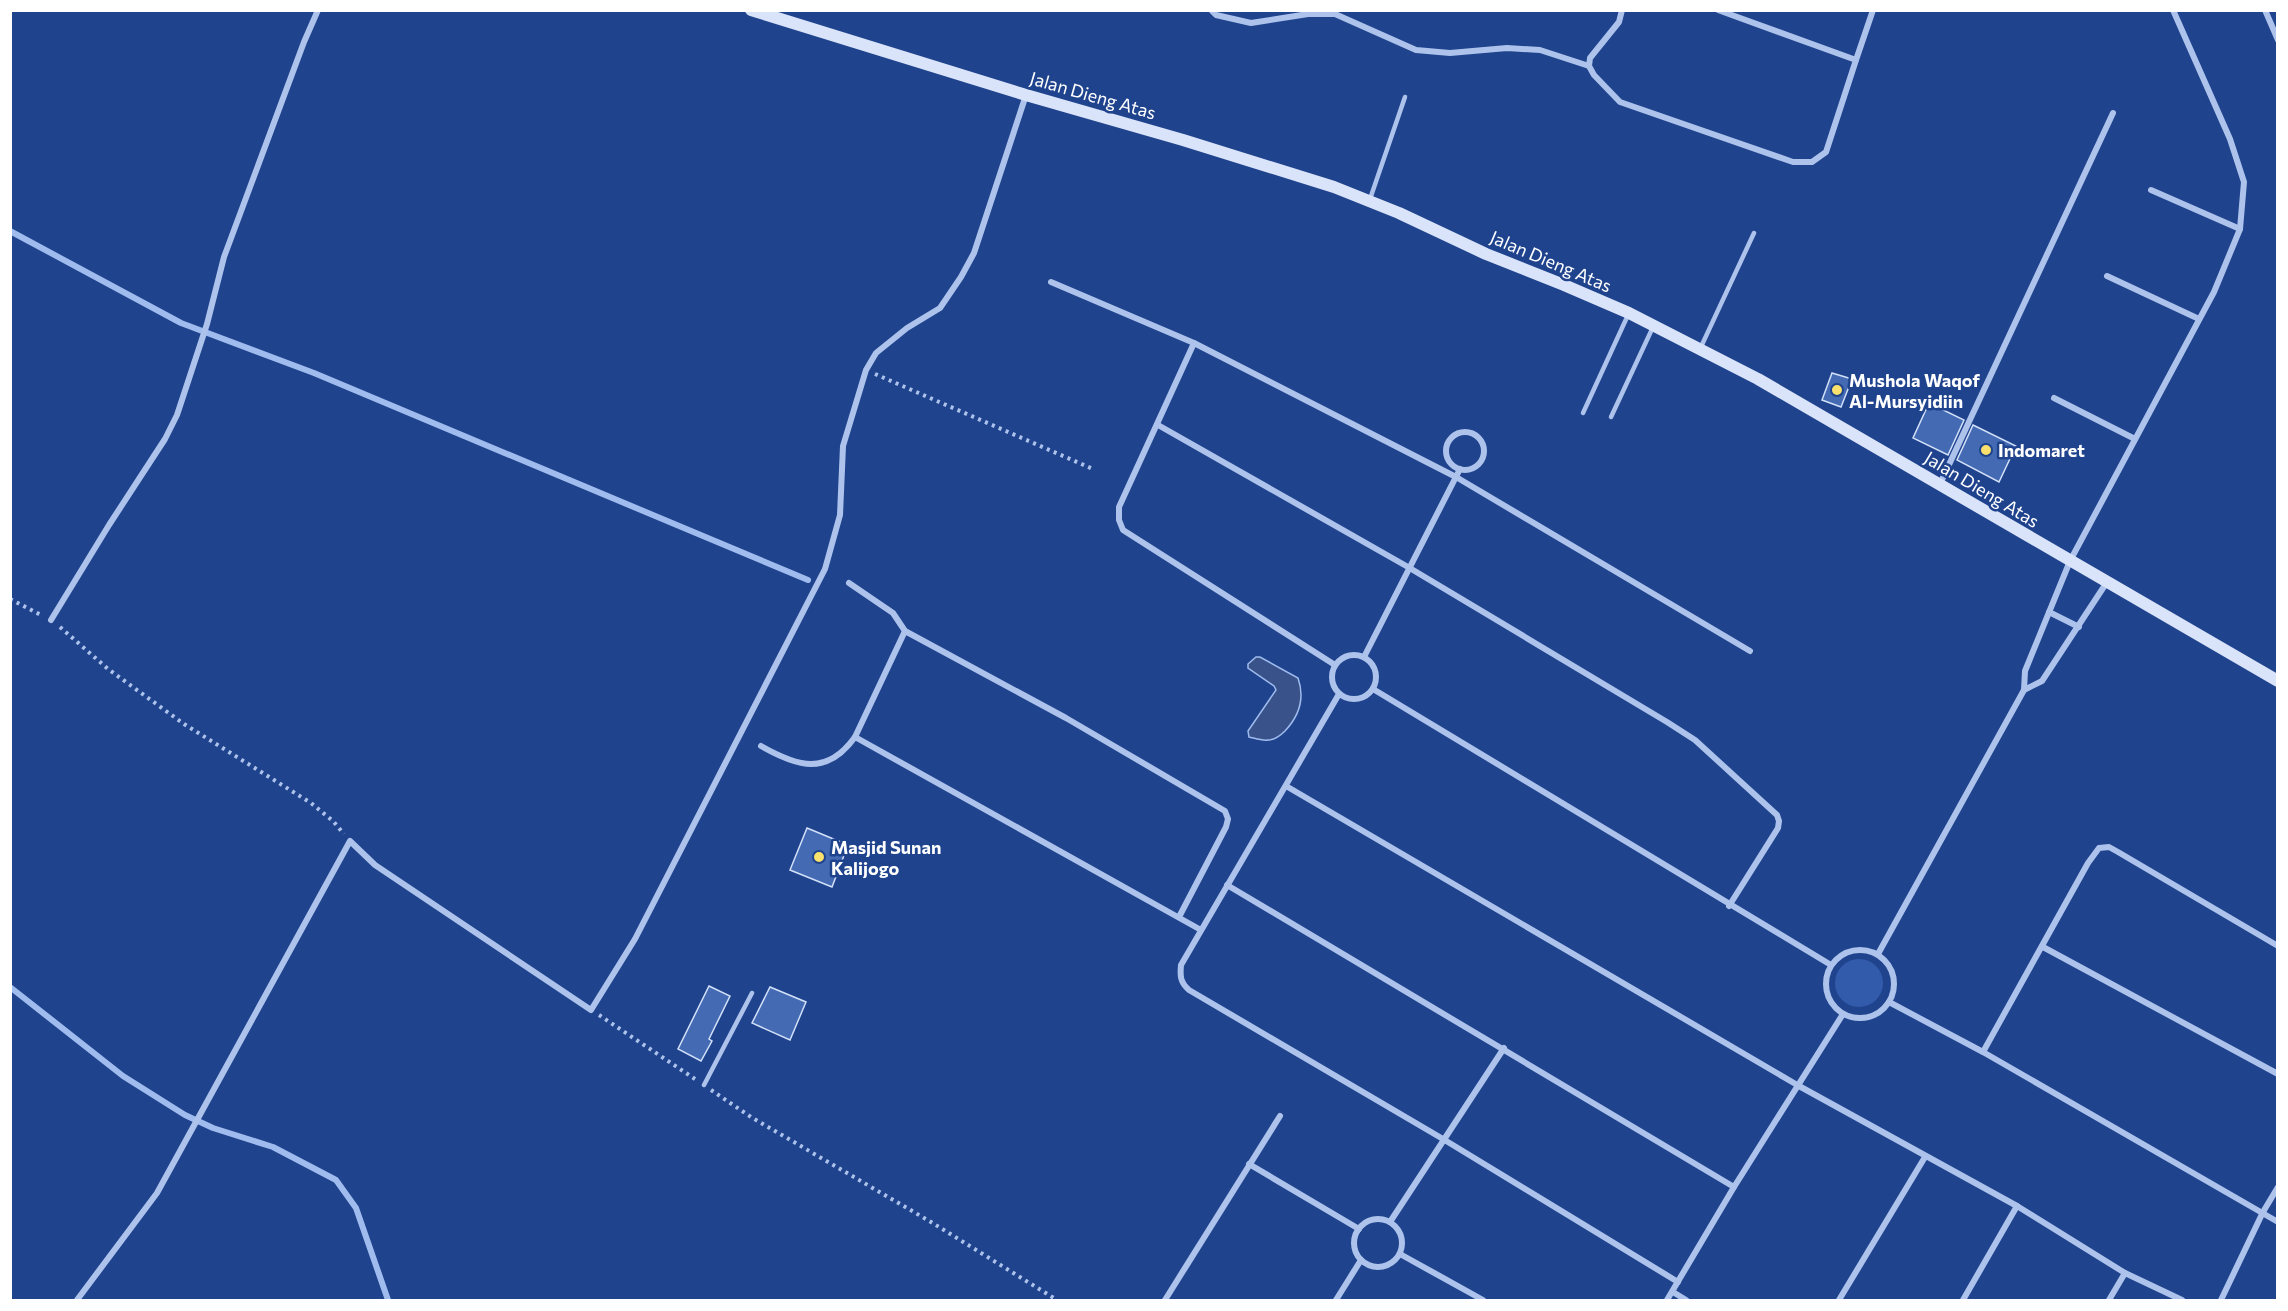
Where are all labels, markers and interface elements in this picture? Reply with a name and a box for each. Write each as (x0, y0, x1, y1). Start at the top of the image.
street label: Jalan Dieng Atas (1027, 67, 1159, 123)
street label: Jalan Dieng Atas (1487, 225, 1615, 297)
place label: Mushola Waqof Al-Mursyidiin (1849, 369, 1980, 412)
marker: Mushola Waqof Al-Mursyidiin (1830, 383, 1844, 397)
place label: Indomaret (1998, 439, 2085, 461)
marker: Indomaret (1979, 443, 1993, 457)
street label: Jalan Dieng Atas (1921, 446, 2043, 532)
place label: Masjid Sunan Kalijogo (831, 836, 941, 879)
marker: Masjid Sunan Kalijogo (812, 850, 826, 864)

